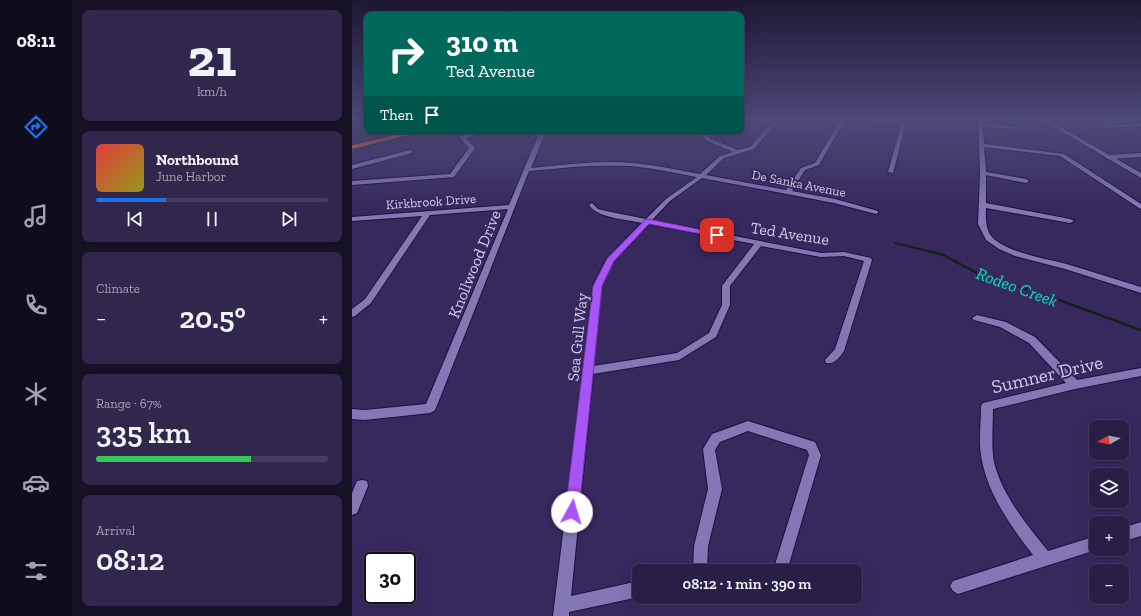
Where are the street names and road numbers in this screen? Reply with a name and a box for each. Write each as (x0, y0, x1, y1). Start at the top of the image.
street label: De Sanka Avenue (751, 167, 847, 200)
street label: Kirkbrook Drive (386, 191, 477, 212)
street label: Knollwood Drive (444, 208, 505, 321)
street label: Ted Avenue (749, 218, 830, 249)
street label: Sea Gull Way (563, 291, 592, 382)
street label: Sumner Drive (989, 350, 1105, 398)

